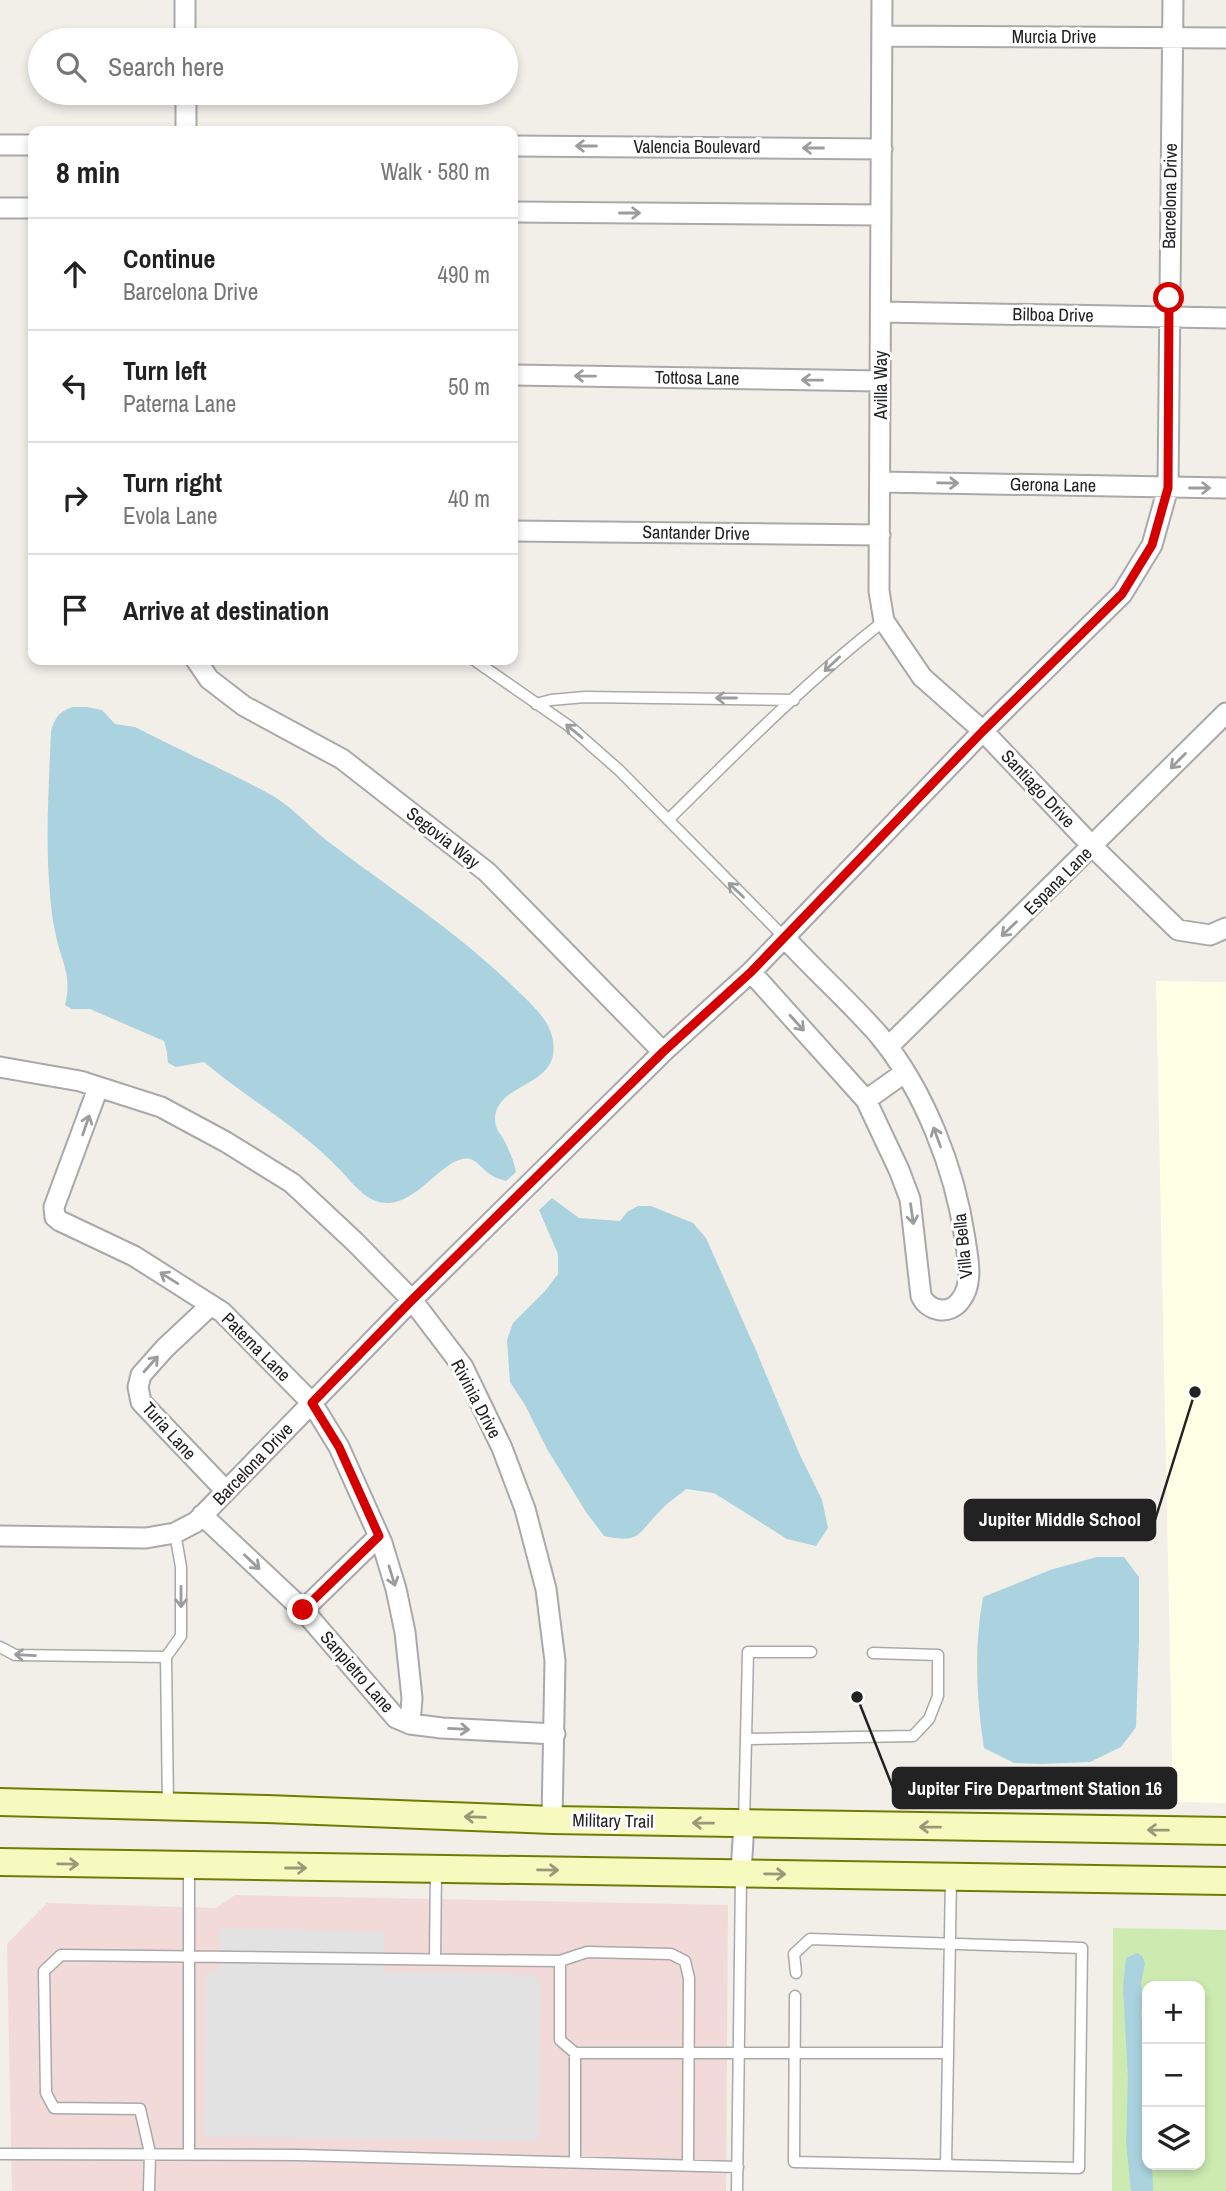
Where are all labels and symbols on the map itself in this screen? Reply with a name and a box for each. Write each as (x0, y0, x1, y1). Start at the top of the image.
street label: Murcia Drive (1012, 24, 1096, 49)
street label: Valencia Boulevard (634, 134, 760, 159)
one-way arrow (575, 139, 598, 153)
one-way arrow (802, 141, 825, 155)
street label: Barcelona Drive (1156, 143, 1183, 249)
one-way arrow (618, 207, 641, 220)
route start (1153, 282, 1184, 313)
street label: Bilboa Drive (1012, 301, 1094, 328)
street label: Avilla Way (868, 350, 893, 420)
street label: Tottosa Lane (655, 364, 739, 391)
one-way arrow (573, 370, 596, 383)
one-way arrow (801, 373, 824, 387)
street label: Gerona Lane (1010, 471, 1096, 498)
one-way arrow (937, 476, 960, 490)
one-way arrow (1189, 481, 1212, 495)
street label: Santander Drive (642, 519, 750, 546)
one-way arrow (824, 656, 841, 673)
one-way arrow (714, 691, 737, 705)
one-way arrow (565, 723, 583, 739)
street label: Santiago Drive (996, 744, 1081, 833)
one-way arrow (1169, 753, 1186, 770)
street label: Segovia Way (401, 801, 486, 875)
street label: Espana Lane (1018, 841, 1097, 920)
one-way arrow (728, 882, 745, 899)
one-way arrow (1001, 920, 1018, 937)
one-way arrow (789, 1014, 805, 1032)
one-way arrow (81, 1114, 93, 1136)
one-way arrow (930, 1126, 942, 1148)
one-way arrow (905, 1203, 918, 1225)
street label: Villa Bella (947, 1212, 978, 1280)
one-way arrow (160, 1270, 180, 1284)
street label: Paterna Lane (216, 1306, 297, 1387)
one-way arrow (143, 1355, 159, 1373)
street label: Rivinia Drive (445, 1355, 508, 1443)
street label: Turia Lane (137, 1396, 202, 1465)
street label: Barcelona Drive (207, 1417, 298, 1510)
callout: Jupiter Middle School (965, 1500, 1155, 1540)
text: Jupiter Middle School (979, 1506, 1141, 1532)
one-way arrow (243, 1554, 261, 1570)
one-way arrow (387, 1564, 399, 1586)
one-way arrow (174, 1585, 188, 1608)
route end (287, 1594, 318, 1625)
street label: Sanpietro Lane (315, 1625, 400, 1718)
one-way arrow (14, 1648, 37, 1661)
one-way arrow (447, 1723, 469, 1736)
callout: Jupiter Fire Department Station 16 (893, 1768, 1176, 1808)
text: Jupiter Fire Department Station 16 (908, 1775, 1163, 1801)
street label: Military Trail (572, 1807, 654, 1834)
one-way arrow (464, 1811, 487, 1824)
one-way arrow (692, 1816, 715, 1830)
one-way arrow (919, 1820, 942, 1833)
one-way arrow (1147, 1823, 1170, 1837)
one-way arrow (56, 1857, 79, 1870)
one-way arrow (284, 1861, 307, 1875)
one-way arrow (536, 1863, 559, 1877)
one-way arrow (763, 1867, 786, 1881)

